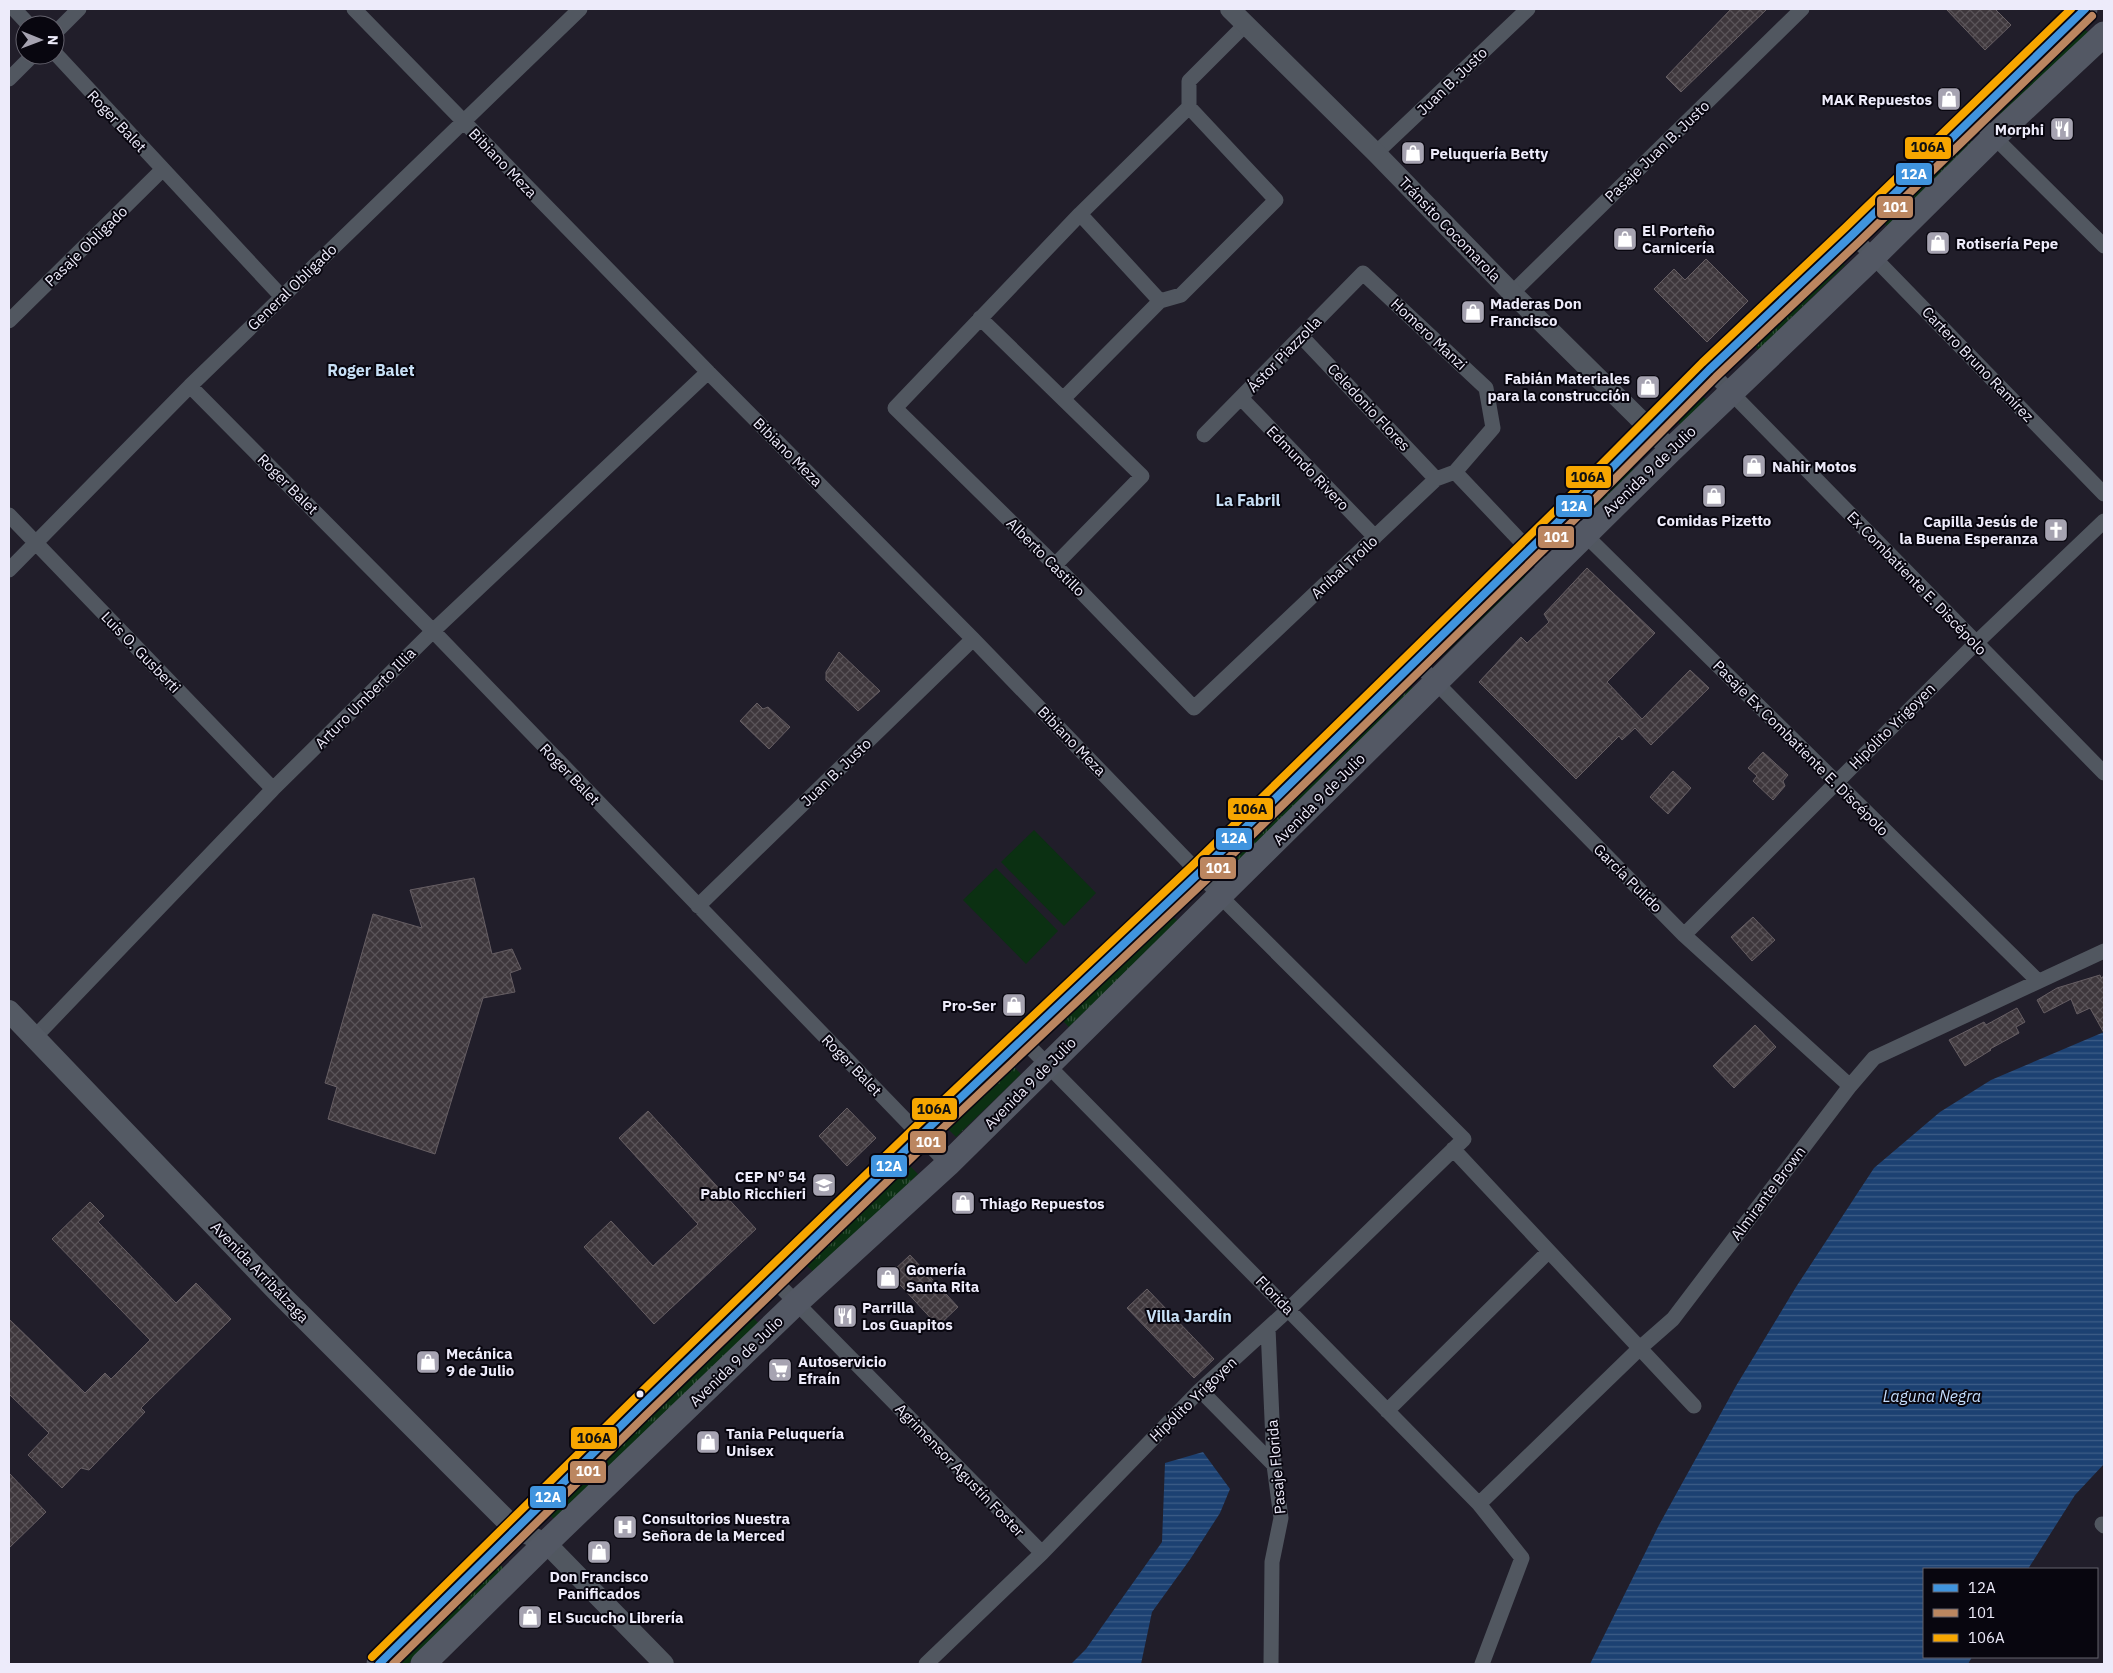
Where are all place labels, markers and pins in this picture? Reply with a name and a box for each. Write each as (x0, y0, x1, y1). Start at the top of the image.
shop icon: MAK Repuestos (1936, 86, 1962, 112)
place label: MAK Repuestos (1822, 90, 1932, 109)
restaurant icon: Morphi (2049, 116, 2075, 142)
place label: Morphi (1995, 120, 2044, 139)
shop icon: Peluquería Betty (1400, 140, 1426, 166)
place label: Peluquería Betty (1430, 144, 1548, 163)
place label: El Porteño Carnicería (1642, 221, 1715, 257)
shop icon: El Porteño Carnicería (1612, 226, 1638, 252)
shop icon: Rotisería Pepe (1925, 230, 1951, 256)
place label: Rotisería Pepe (1956, 234, 2058, 253)
place label: Maderas Don Francisco (1490, 294, 1582, 330)
shop icon: Maderas Don Francisco (1460, 299, 1486, 325)
place label: Fabián Materiales para la construcción (1487, 369, 1630, 405)
shop icon: Fabián Materiales para la construcción (1635, 374, 1661, 400)
shop icon: Nahir Motos (1741, 453, 1767, 479)
place label: Nahir Motos (1772, 457, 1857, 476)
shop icon: Comidas Pizetto (1701, 483, 1727, 509)
place label: Comidas Pizetto (1657, 511, 1771, 530)
place label: Capilla Jesús de la Buena Esperanza (1899, 512, 2038, 548)
church icon: Capilla Jesús de la Buena Esperanza (2043, 517, 2069, 543)
shop icon: Pro-Ser (1001, 992, 1027, 1018)
place label: Pro-Ser (942, 996, 996, 1015)
place label: CEP Nº 54 Pablo Ricchieri (700, 1167, 806, 1203)
school or university icon: CEP Nº 54 Pablo Ricchieri (811, 1172, 837, 1198)
shop icon: Thiago Repuestos (950, 1190, 976, 1216)
place label: Thiago Repuestos (980, 1194, 1105, 1213)
place label: Gomería Santa Rita (906, 1260, 980, 1296)
shop icon: Gomería Santa Rita (875, 1265, 901, 1291)
place label: Parrilla Los Guapitos (862, 1298, 953, 1334)
restaurant icon: Parrilla Los Guapitos (832, 1303, 858, 1329)
place label: Mecánica 9 de Julio (446, 1344, 514, 1380)
shop icon: Mecánica 9 de Julio (415, 1349, 441, 1375)
place label: Autoservicio Efraín (798, 1352, 886, 1388)
supermarket icon: Autoservicio Efraín (767, 1357, 793, 1383)
unlabelled marker (635, 1389, 645, 1399)
place label: Tania Peluquería Unisex (726, 1424, 845, 1460)
shop icon: Tania Peluquería Unisex (695, 1429, 721, 1455)
place label: Consultorios Nuestra Señora de la Merced (642, 1509, 790, 1545)
hospital icon: Consultorios Nuestra Señora de la Merced (612, 1514, 638, 1540)
shop icon: Don Francisco Panificados (586, 1539, 612, 1565)
place label: Don Francisco Panificados (550, 1567, 648, 1603)
shop icon: El Sucucho Librería (517, 1604, 543, 1630)
place label: El Sucucho Librería (548, 1608, 684, 1627)

